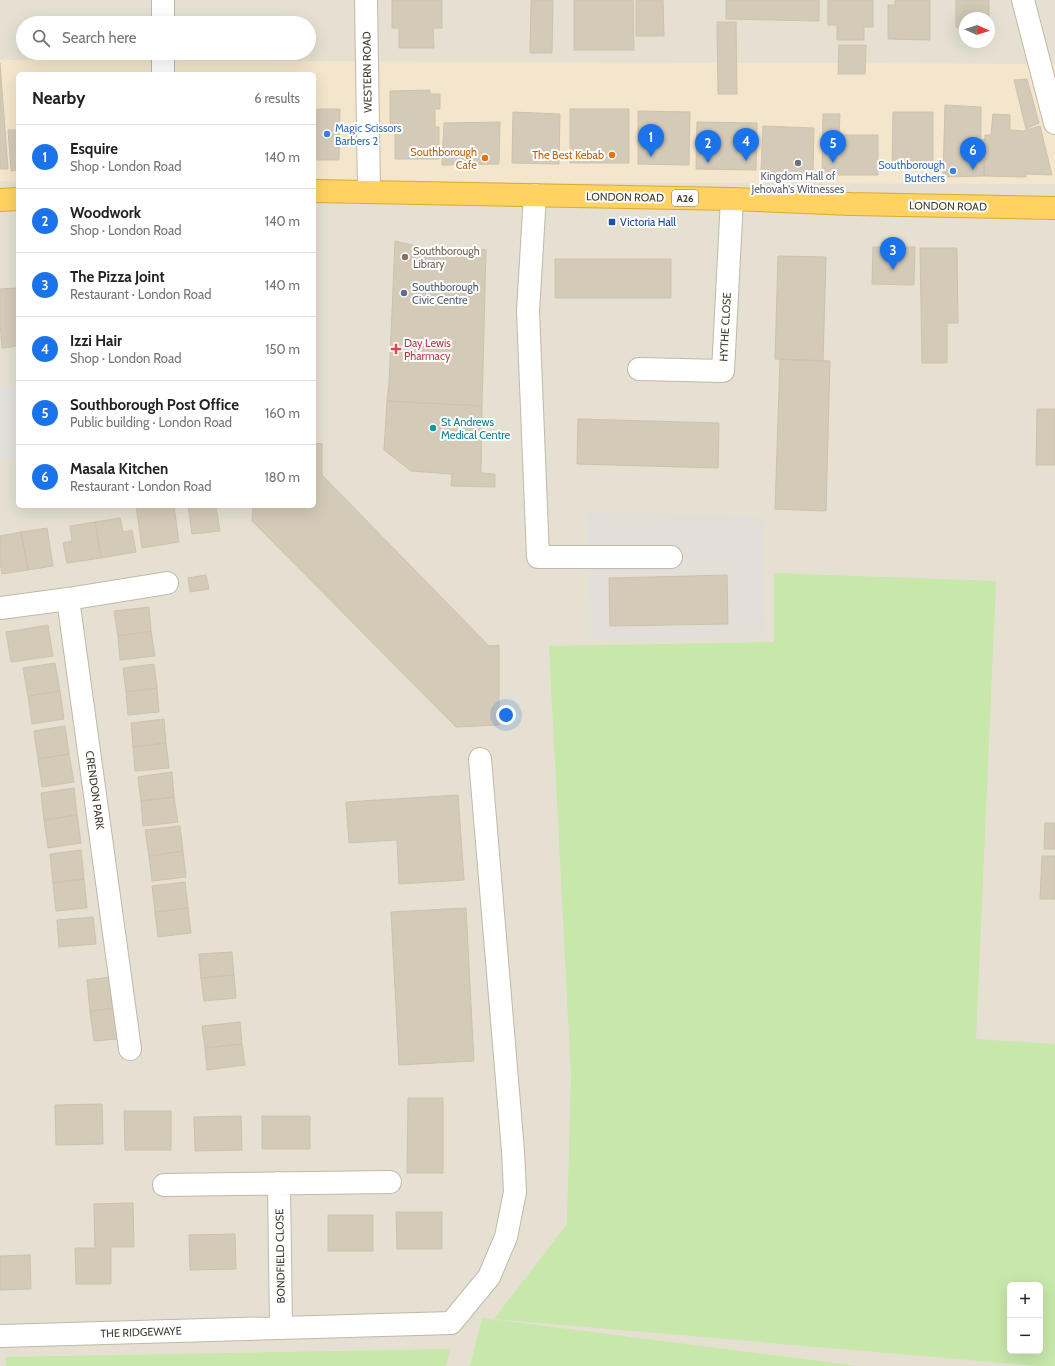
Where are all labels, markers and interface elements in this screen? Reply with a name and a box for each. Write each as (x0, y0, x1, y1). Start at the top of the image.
north arrow (959, 12, 995, 48)
search box (16, 16, 316, 60)
icon: search (30, 27, 52, 49)
text: Search here (62, 29, 137, 47)
street label: WESTERN ROAD (359, 31, 375, 113)
text: Nearby (32, 88, 85, 108)
text: 6 results (254, 90, 300, 106)
place label: Magic Scissors Barbers 2 (335, 121, 402, 148)
pin: 1 (638, 124, 664, 157)
pin: 4 (733, 128, 759, 161)
marker: Magic Scissors Barbers 2 (322, 129, 332, 139)
pin: 2 (695, 130, 721, 163)
pin: 5 (820, 130, 846, 163)
pin: 6 (960, 137, 986, 170)
text: Esquire (70, 140, 118, 158)
place label: Southborough Cafe (410, 145, 477, 172)
place label: The Best Kebab (532, 148, 604, 162)
text: 1 (43, 149, 47, 165)
text: 140 m (265, 149, 300, 165)
marker: The Best Kebab (607, 150, 617, 160)
marker: Southborough Cafe (480, 153, 490, 163)
text: Shop · London Road (70, 158, 181, 174)
marker: Kingdom Hall of Jehovah's Witnesses (793, 158, 803, 168)
place label: Southborough Butchers (878, 158, 945, 185)
marker: Southborough Butchers (948, 166, 958, 176)
place label: Kingdom Hall of Jehovah's Witnesses (751, 169, 845, 196)
street label: LONDON ROAD (586, 189, 664, 205)
road number: A26 (672, 190, 698, 206)
street label: LONDON ROAD (909, 198, 987, 214)
text: Woodwork (70, 204, 141, 222)
text: 2 (42, 213, 48, 229)
text: 140 m (265, 213, 300, 229)
place label: Victoria Hall (620, 215, 676, 229)
marker: Victoria Hall (607, 217, 617, 227)
text: Shop · London Road (70, 222, 181, 238)
pin: 3 (880, 237, 906, 270)
place label: Southborough Library (413, 244, 480, 271)
marker: Southborough Library (400, 252, 410, 262)
text: The Pizza Joint (70, 268, 165, 286)
text: 3 (41, 277, 49, 293)
text: 140 m (265, 277, 300, 293)
place label: Southborough Civic Centre (412, 280, 479, 307)
text: Restaurant · London Road (70, 286, 211, 302)
marker: Southborough Civic Centre (399, 288, 409, 298)
street label: HYTHE CLOSE (716, 292, 734, 362)
text: Izzi Hair (70, 332, 122, 350)
place label: Day Lewis Pharmacy (404, 336, 451, 363)
text: 4 (41, 341, 49, 357)
text: 150 m (265, 341, 300, 357)
marker: Day Lewis Pharmacy (391, 344, 401, 354)
text: Shop · London Road (70, 350, 181, 366)
text: Southborough Post Office (70, 396, 239, 414)
text: 5 (42, 405, 48, 421)
text: 160 m (265, 405, 300, 421)
text: Public building · London Road (70, 414, 232, 430)
place label: St Andrews Medical Centre (441, 415, 511, 442)
marker: St Andrews Medical Centre (428, 423, 438, 433)
text: Masala Kitchen (70, 460, 168, 478)
text: 6 (41, 469, 49, 485)
text: 180 m (264, 469, 300, 485)
text: Restaurant · London Road (70, 478, 211, 494)
your location (496, 705, 516, 725)
street label: CRENDON PARK (83, 750, 108, 831)
street label: BONDFIELD CLOSE (272, 1209, 288, 1303)
map controls (1007, 1282, 1043, 1354)
button: + (1007, 1282, 1043, 1318)
button: − (1007, 1318, 1043, 1354)
street label: THE RIDGEWAYE (100, 1324, 182, 1340)

